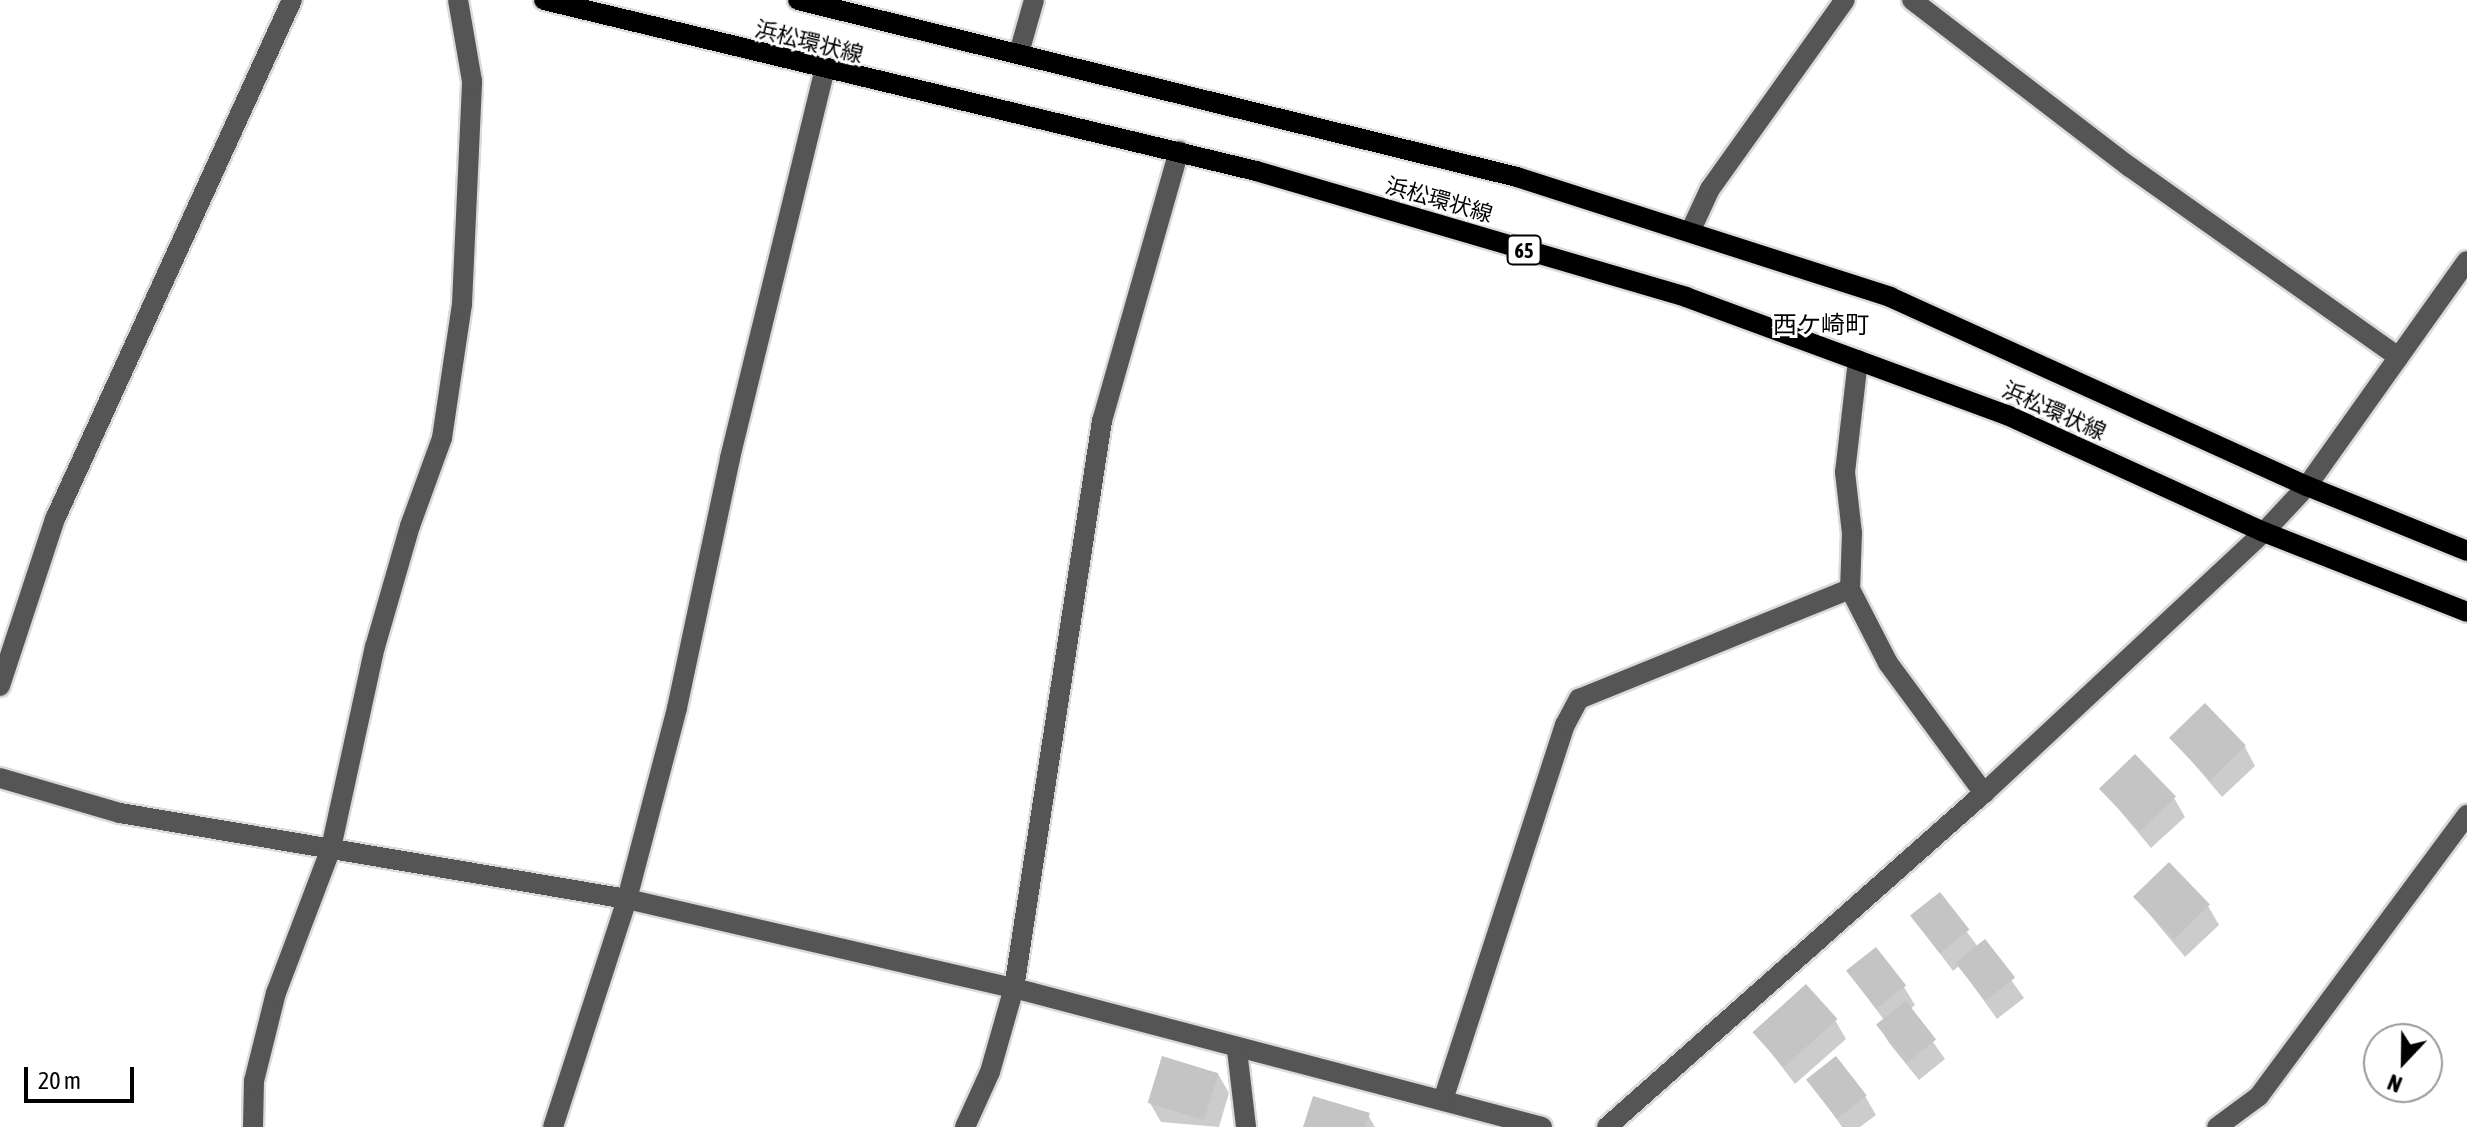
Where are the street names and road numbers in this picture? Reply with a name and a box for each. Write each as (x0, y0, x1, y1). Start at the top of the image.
street label: 浜松環状線 (752, 16, 866, 68)
street label: 浜松環状線 (1382, 172, 1496, 228)
road number: 65 (1506, 234, 1542, 266)
street label: 浜松環状線 (1998, 377, 2110, 445)

